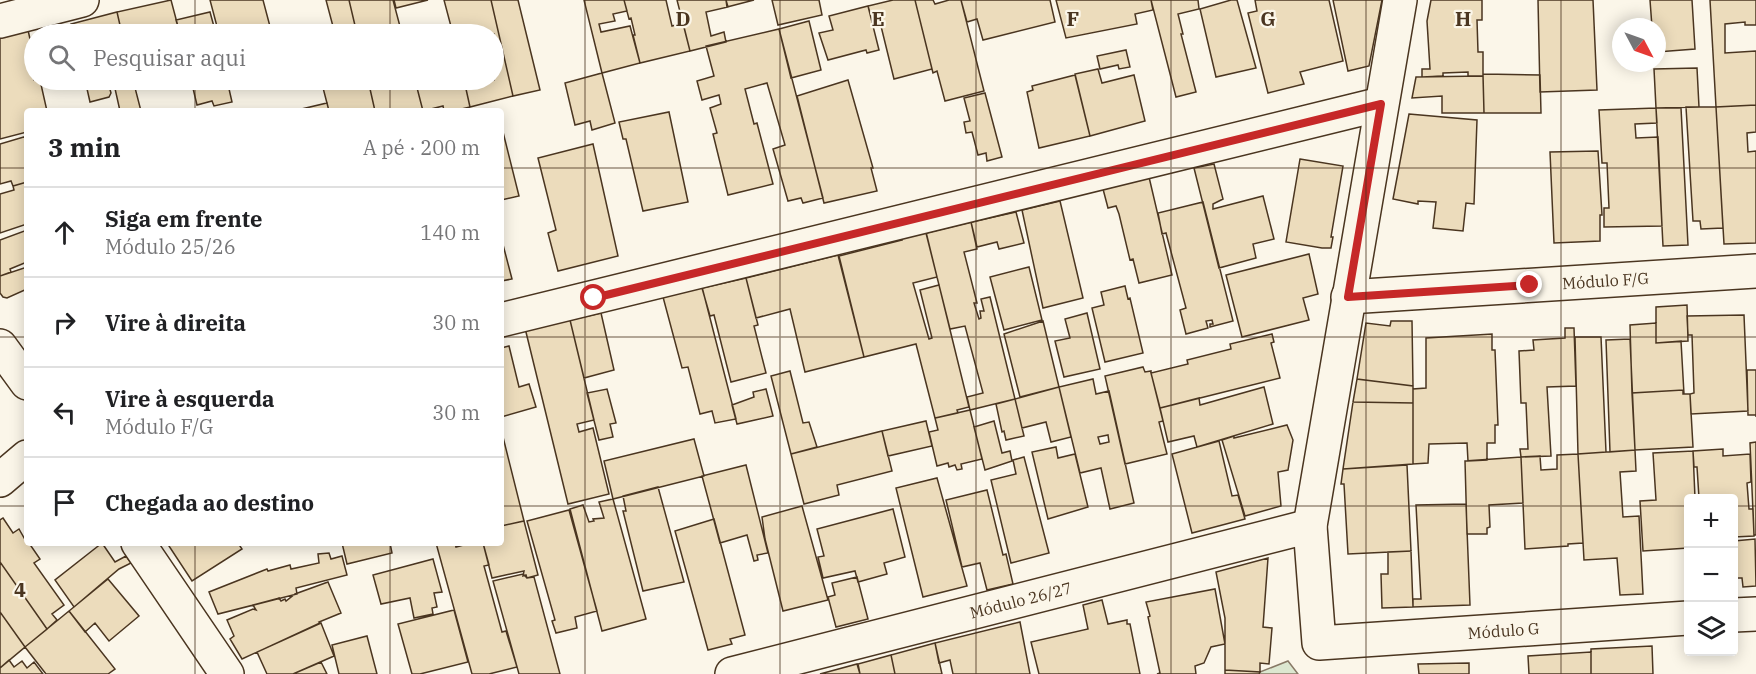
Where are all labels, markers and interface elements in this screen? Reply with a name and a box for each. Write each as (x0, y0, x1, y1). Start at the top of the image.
text: D (675, 5, 691, 32)
text: E (871, 5, 885, 32)
text: F (1067, 5, 1079, 32)
text: G (1260, 5, 1276, 32)
text: H (1455, 5, 1471, 32)
north arrow (1612, 18, 1666, 72)
search box (24, 24, 504, 90)
icon: search (45, 41, 78, 74)
text: Pesquisar aqui (93, 43, 246, 72)
text: 3 min (48, 130, 121, 164)
text: A pé · 200 m (363, 134, 480, 161)
text: Siga em frente (105, 204, 262, 233)
icon: ahead (48, 216, 81, 249)
text: 140 m (420, 219, 480, 246)
text: Módulo 25/26 (105, 233, 236, 260)
street label: Módulo F/G (1562, 268, 1649, 293)
route end (1516, 271, 1542, 297)
route start (580, 284, 606, 310)
icon: right (48, 306, 81, 339)
text: Vire à direita (105, 308, 246, 337)
text: 30 m (432, 309, 480, 336)
text: Vire à esquerda (105, 384, 275, 413)
icon: left (48, 396, 81, 429)
text: 30 m (432, 399, 480, 426)
text: Módulo F/G (105, 413, 213, 440)
icon: arrive (48, 486, 81, 519)
text: Chegada ao destino (105, 488, 314, 517)
map controls (1684, 494, 1738, 656)
button: + (1684, 494, 1738, 548)
button: − (1684, 548, 1738, 602)
text: 4 (14, 576, 26, 603)
street label: Módulo 26/27 (968, 577, 1074, 623)
button: layers (1684, 602, 1738, 656)
street label: Módulo G (1467, 618, 1540, 643)

